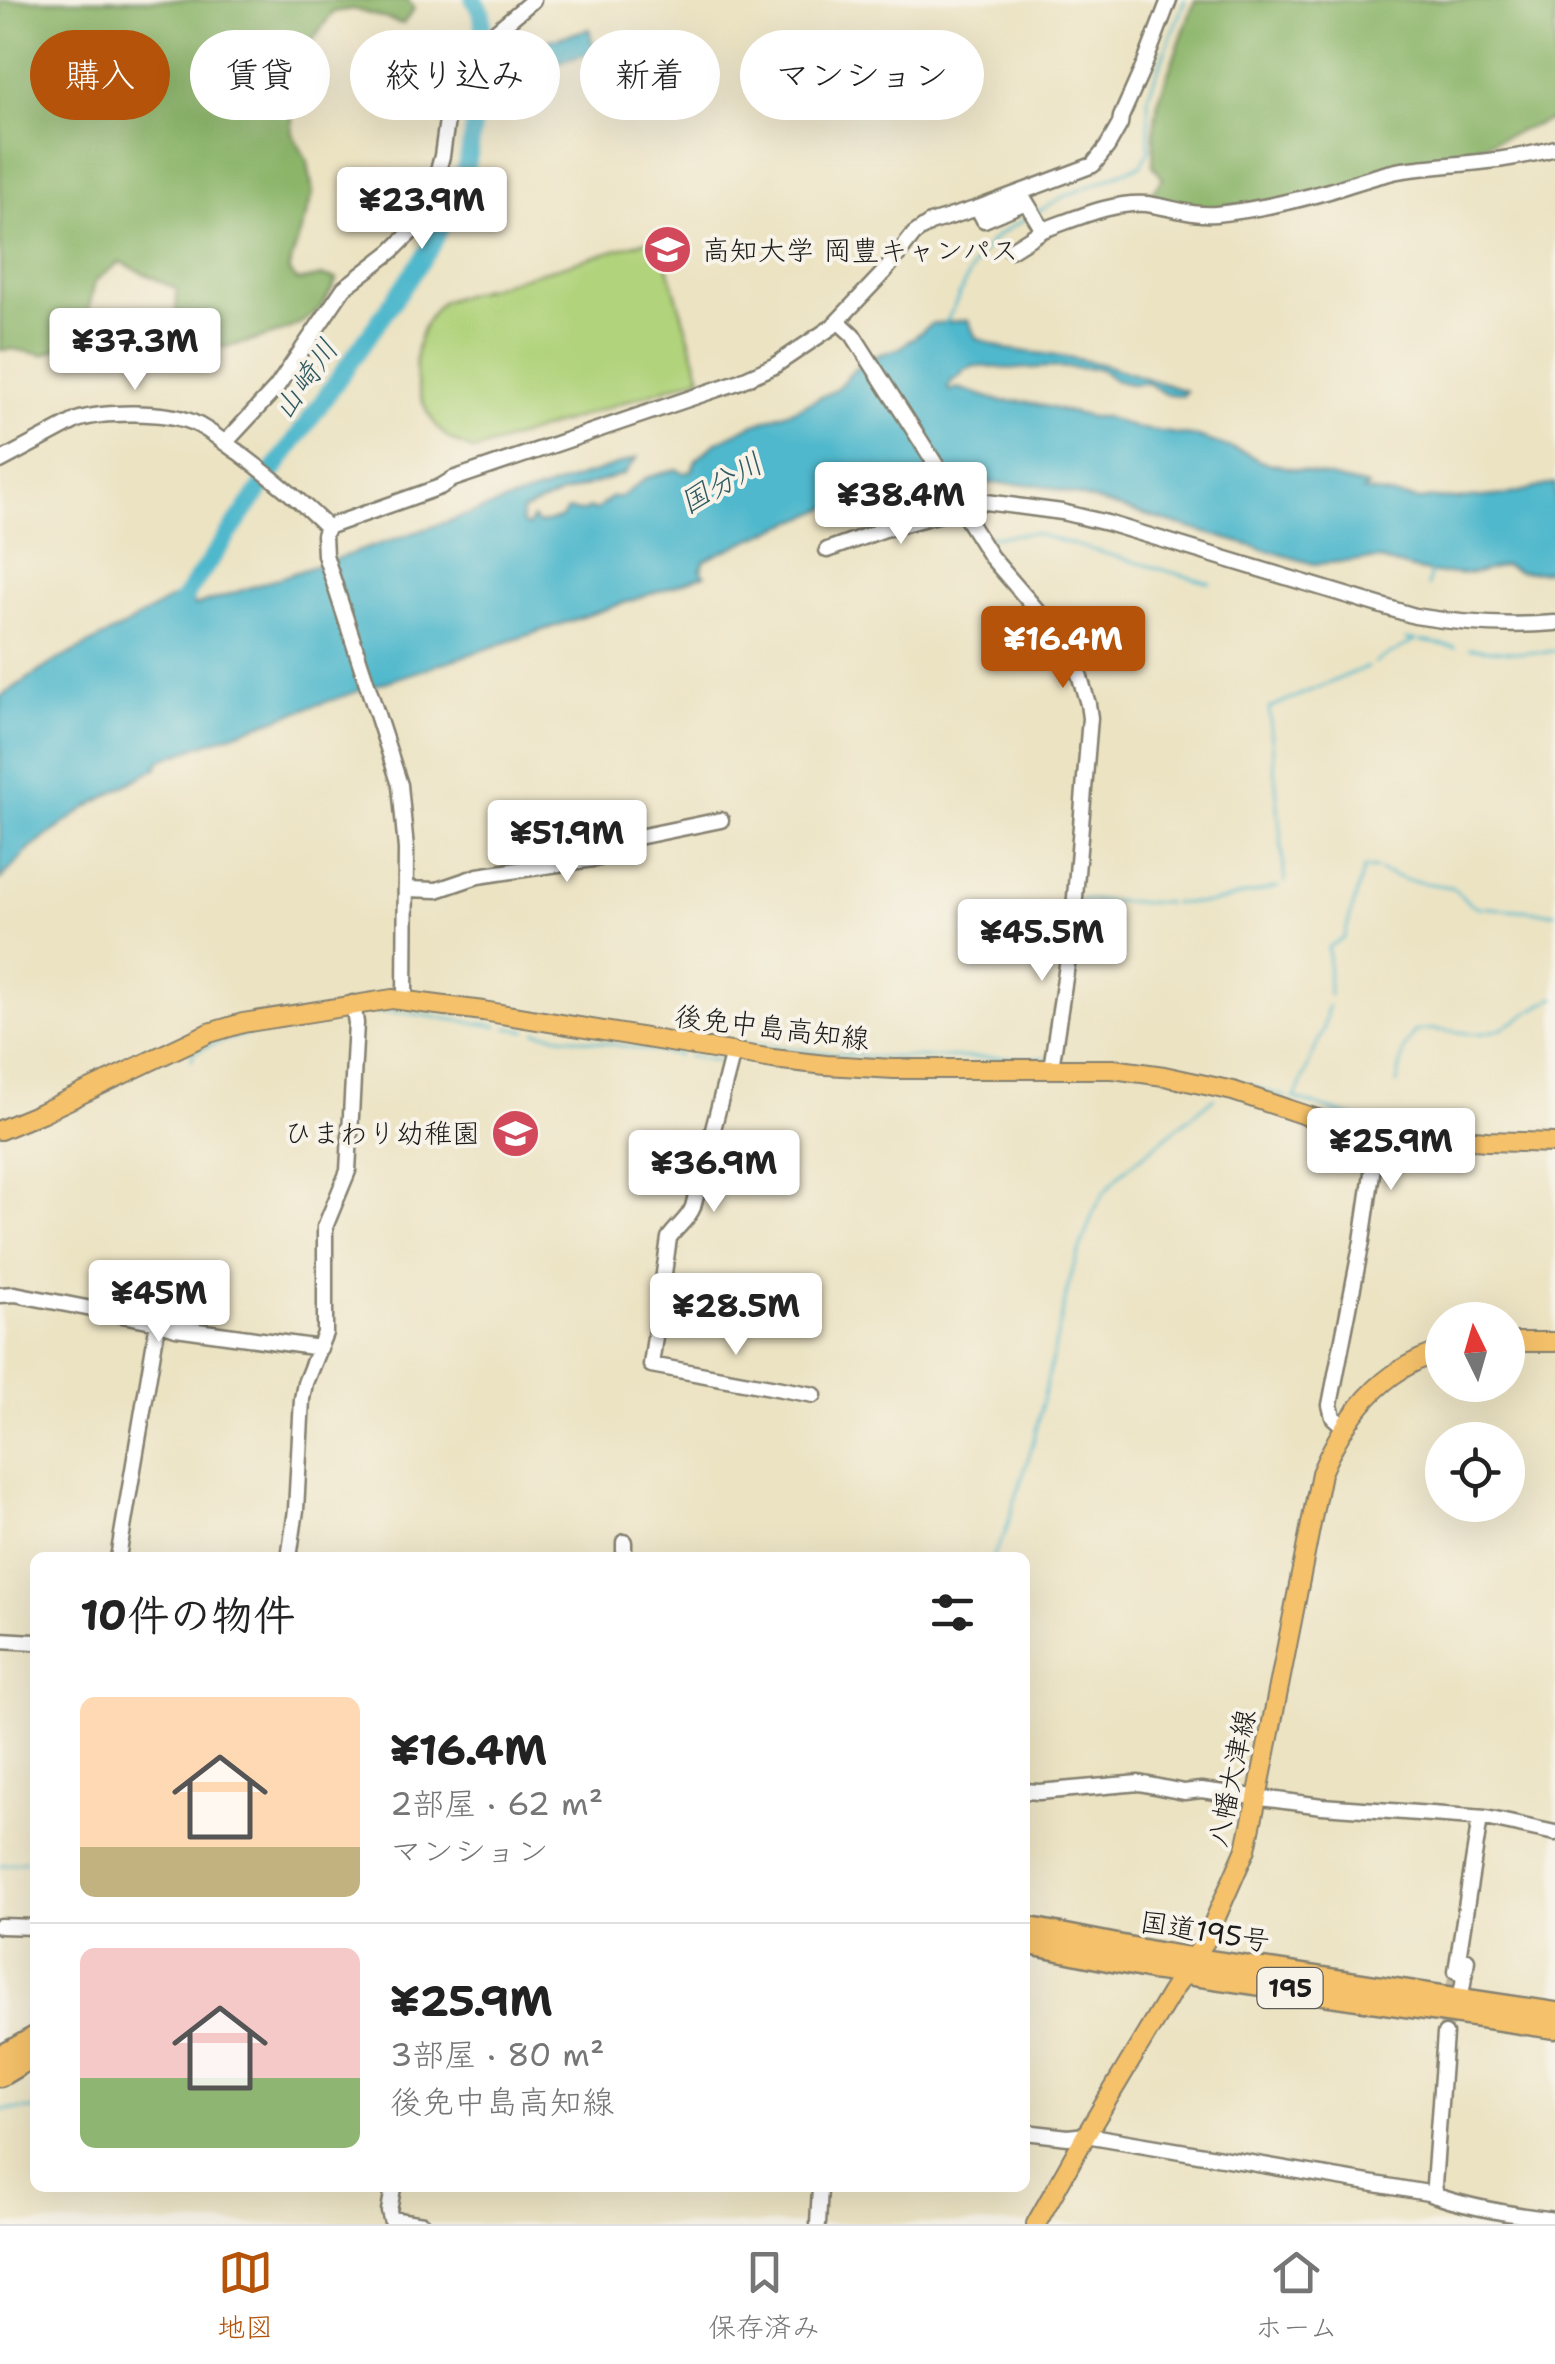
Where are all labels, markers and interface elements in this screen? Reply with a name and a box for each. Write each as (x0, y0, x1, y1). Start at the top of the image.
chip: 購入 (30, 30, 170, 120)
chip: 賃貸 (190, 30, 330, 120)
chip: 絞り込み (350, 30, 560, 120)
chip: 新着 (580, 30, 720, 120)
chip: マンション (740, 30, 984, 120)
pin: ¥23.9M (341, 167, 503, 252)
text: ¥23.9M (359, 178, 485, 221)
school or university icon: 高知大学 岡豊キャンパス (641, 224, 693, 276)
place label: 高知大学 岡豊キャンパス (702, 231, 1018, 269)
pin: ¥37.3M (54, 308, 216, 393)
text: ¥37.3M (71, 319, 199, 362)
water label: 山崎川 (262, 330, 348, 428)
water label: 国分川 (672, 443, 770, 523)
pin: ¥38.4M (820, 462, 982, 547)
text: ¥38.4M (837, 473, 965, 516)
pin: ¥16.4M (982, 606, 1144, 691)
text: ¥16.4M (1003, 617, 1123, 660)
pin: ¥51.9M (486, 800, 648, 885)
text: ¥51.9M (510, 811, 624, 854)
pin: ¥45.5M (961, 899, 1123, 984)
text: ¥45.5M (980, 910, 1104, 953)
street label: 後免中島高知線 (672, 996, 872, 1058)
school or university icon: ひまわり幼稚園 (489, 1107, 541, 1159)
pin: ¥25.9M (1310, 1108, 1472, 1193)
place label: ひまわり幼稚園 (284, 1114, 480, 1152)
text: ¥25.9M (1329, 1119, 1453, 1162)
pin: ¥36.9M (633, 1130, 795, 1215)
text: ¥36.9M (651, 1141, 777, 1184)
pin: ¥45M (100, 1260, 218, 1345)
text: ¥45M (111, 1271, 207, 1314)
pin: ¥28.5M (655, 1273, 817, 1358)
text: ¥28.5M (672, 1284, 800, 1327)
north arrow (1425, 1302, 1525, 1402)
map controls (1425, 1302, 1525, 1522)
button: locate (1425, 1422, 1525, 1522)
icon: filters (925, 1585, 980, 1640)
text: 10件の物件 (80, 1587, 295, 1643)
street label: 八幡大津線 (1198, 1706, 1264, 1850)
text: ¥16.4M (390, 1722, 547, 1778)
icon: home (160, 1737, 280, 1857)
text: 2部屋 · 62 m² (390, 1782, 603, 1825)
text: マンション (390, 1829, 549, 1872)
street label: 国道195号 (1137, 1902, 1273, 1960)
road number: 195 (1258, 1968, 1322, 2008)
text: ¥25.9M (390, 1973, 553, 2029)
icon: home (160, 1988, 280, 2108)
text: 3部屋 · 80 m² (390, 2033, 605, 2076)
text: 後免中島高知線 (390, 2080, 614, 2123)
tab: 地図 (217, 2245, 273, 2346)
tab: 保存済み (708, 2245, 820, 2346)
tab: ホーム (1255, 2245, 1338, 2346)

